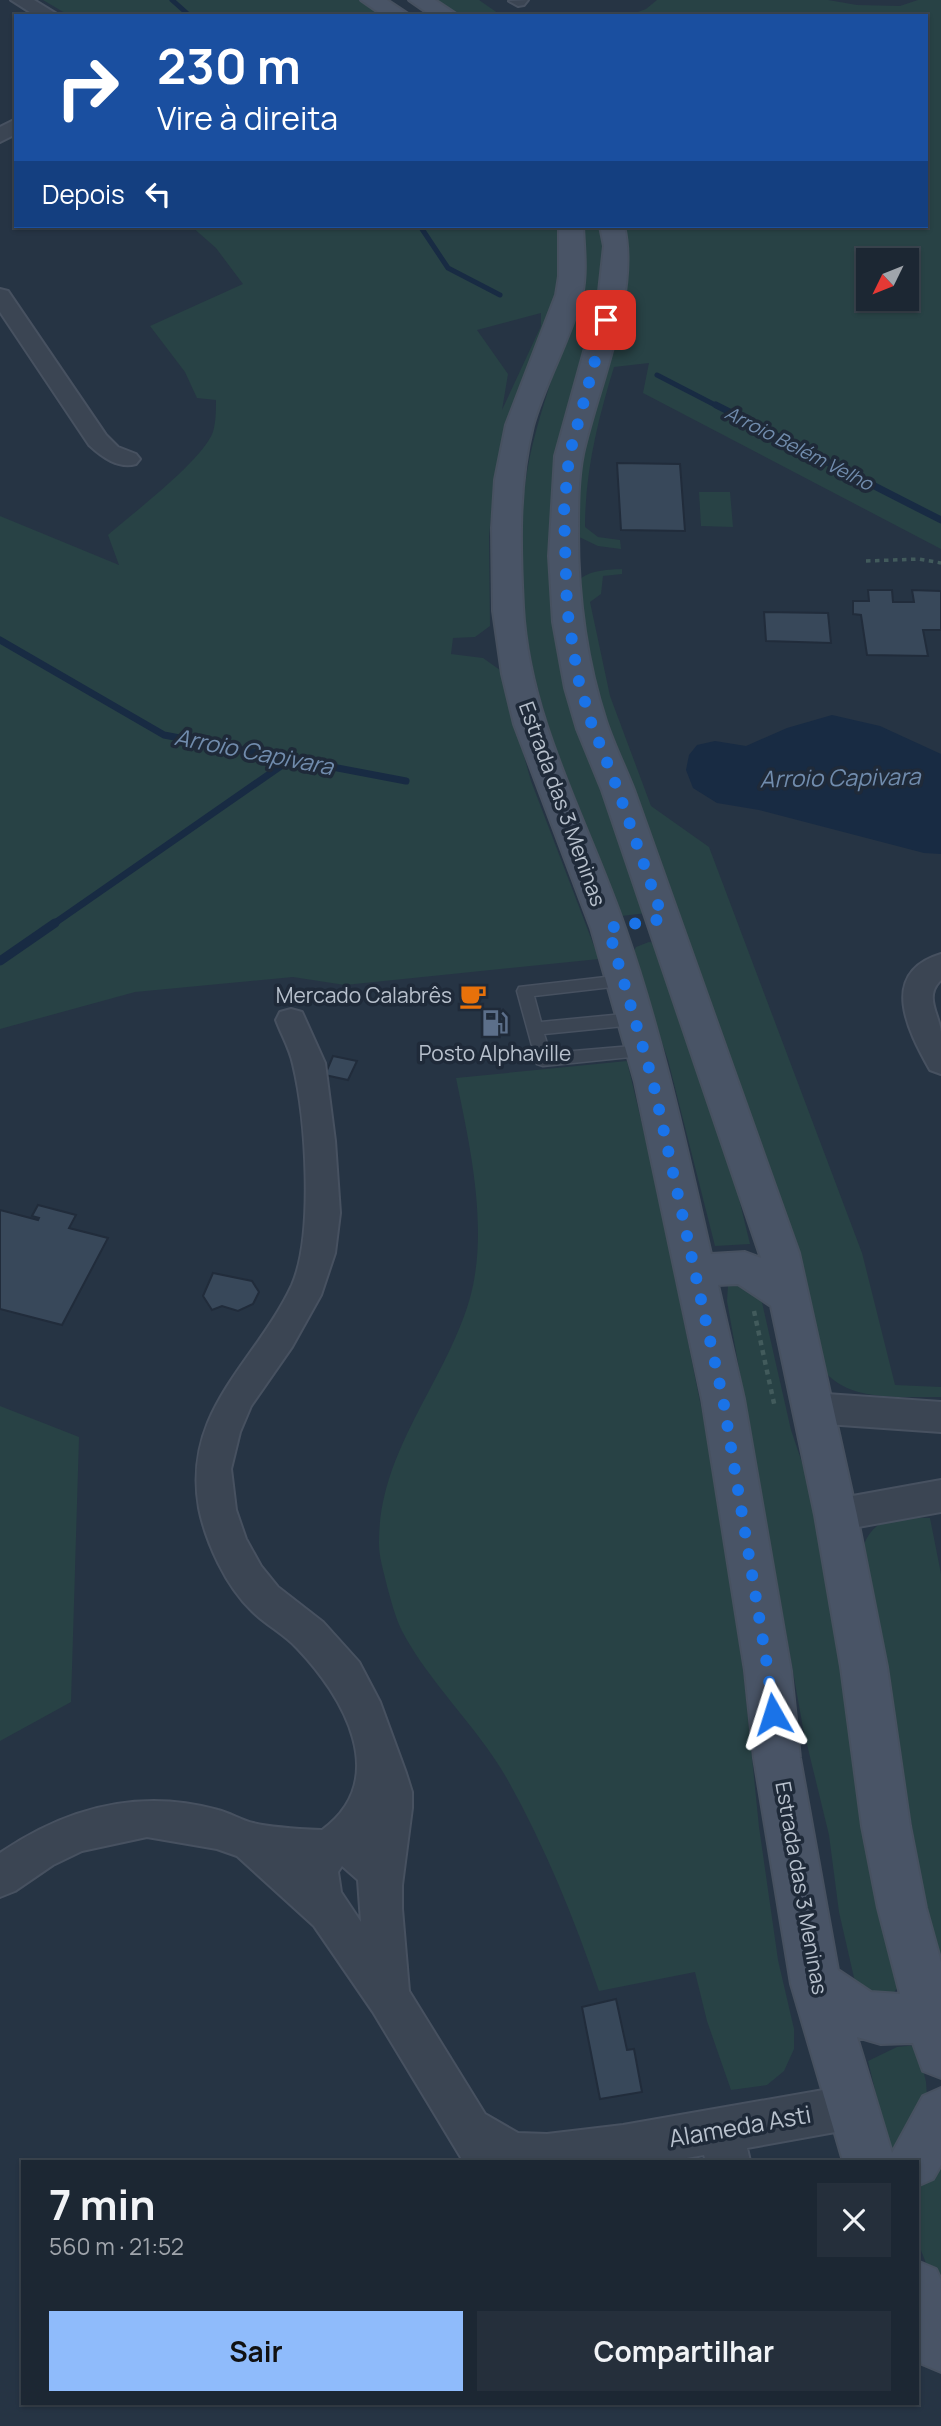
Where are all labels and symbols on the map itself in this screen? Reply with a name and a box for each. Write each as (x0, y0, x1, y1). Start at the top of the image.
north arrow (856, 248, 919, 312)
pin (576, 290, 636, 350)
water label: Arroio Belém Velho (721, 400, 879, 497)
street label: Estrada das 3 Meninas (513, 697, 613, 910)
water label: Arroio Capivara (172, 720, 337, 782)
water label: Arroio Capivara (759, 760, 922, 794)
place label: Mercado Calabrês (276, 981, 452, 1009)
cafe icon: Mercado Calabrês (458, 981, 488, 1011)
fuel station icon: Posto Alphaville (480, 1008, 510, 1038)
place label: Posto Alphaville (419, 1039, 571, 1067)
position arrow (736, 1677, 810, 1751)
street label: Estrada das 3 Meninas (769, 1779, 835, 1997)
street label: Alameda Asti (666, 2097, 813, 2154)

